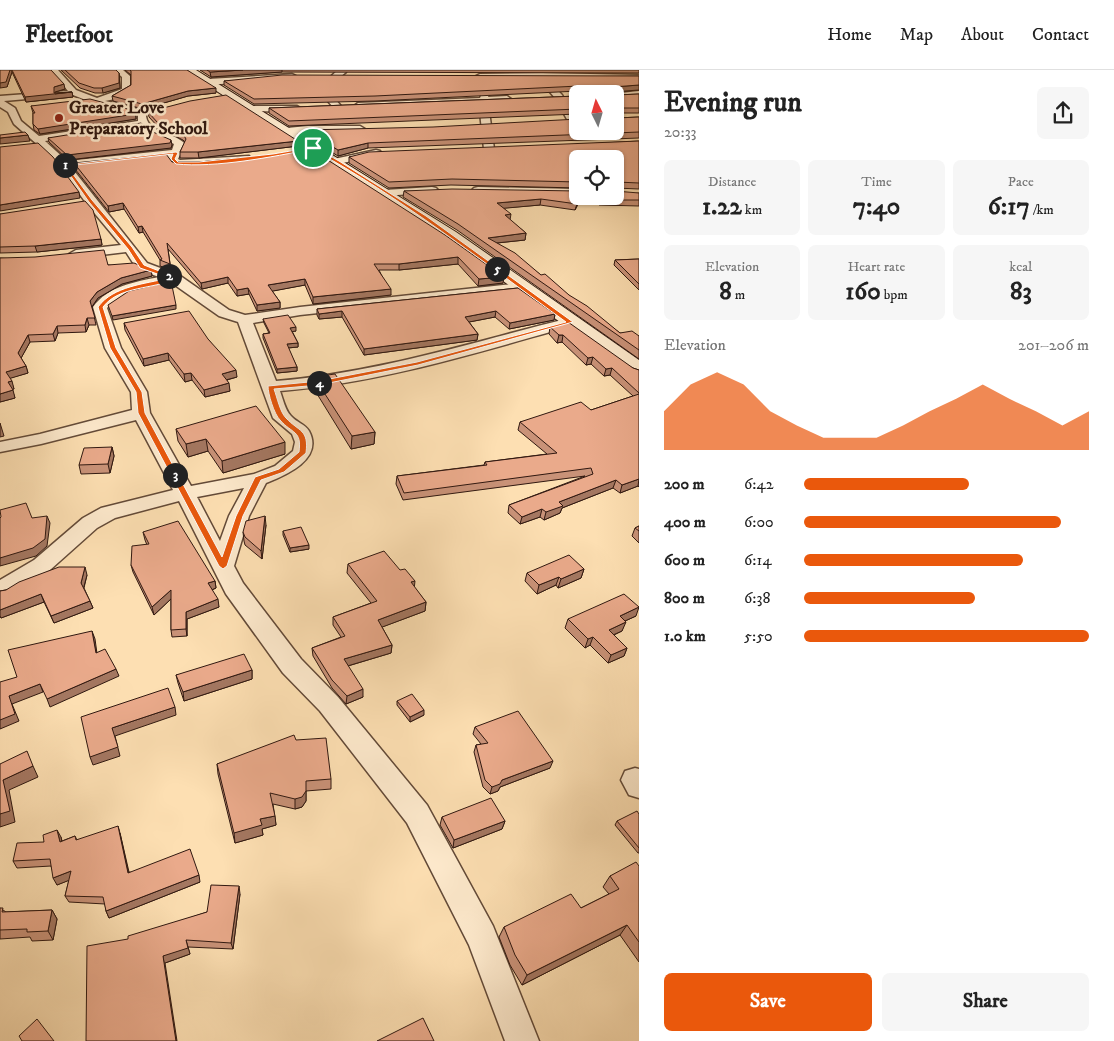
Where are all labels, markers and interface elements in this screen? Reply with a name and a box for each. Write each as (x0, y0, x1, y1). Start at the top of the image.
text: Fleetfoot (25, 20, 113, 50)
text: Home (827, 24, 872, 46)
text: Map (900, 24, 933, 46)
text: About (961, 24, 1004, 46)
text: Contact (1032, 24, 1089, 46)
north arrow (569, 85, 624, 140)
map controls (569, 85, 624, 205)
text: Evening run (664, 85, 802, 120)
button: share (1037, 87, 1089, 139)
place label: Greater Love Preparatory School (69, 97, 208, 140)
marker: Greater Love Preparatory School (53, 112, 65, 124)
text: 20:33 (664, 122, 697, 142)
pin (292, 127, 334, 169)
icon: arrive (299, 134, 327, 162)
button: locate (569, 150, 624, 205)
pin: 1 (52, 152, 78, 178)
text: 1 (63, 156, 68, 174)
text: Distance (708, 173, 756, 191)
text: Time (861, 173, 892, 191)
text: Pace (1008, 173, 1034, 191)
text: 1.22 (702, 191, 742, 222)
text: 7:40 (853, 191, 900, 222)
text: 6:17 (988, 191, 1030, 222)
text: km (742, 201, 762, 219)
text: /km (1030, 201, 1054, 219)
pin: 5 (484, 256, 510, 282)
text: Elevation (705, 258, 759, 276)
text: Heart rate (848, 258, 905, 276)
text: kcal (1009, 258, 1032, 276)
text: 5 (494, 260, 501, 278)
pin: 2 (156, 264, 182, 288)
text: 2 (166, 267, 173, 285)
text: 8 (719, 276, 732, 307)
text: 160 (845, 276, 881, 307)
text: 83 (1010, 276, 1032, 307)
text: m (732, 286, 745, 304)
text: bpm (881, 286, 908, 304)
text: Elevation (664, 335, 726, 355)
text: 201–206 m (1018, 335, 1089, 355)
pin: 4 (306, 370, 332, 396)
text: 4 (315, 374, 324, 392)
pin: 3 (162, 462, 188, 488)
text: 3 (173, 466, 178, 484)
text: 200 m (664, 474, 705, 494)
text: 6:42 (744, 474, 774, 494)
text: 400 m (664, 512, 706, 532)
text: 6:00 (744, 512, 774, 532)
text: 600 m (664, 550, 705, 570)
text: 6:14 (744, 550, 772, 570)
text: 800 m (664, 588, 705, 608)
text: 6:38 (744, 588, 770, 608)
text: 1.0 km (664, 626, 706, 646)
text: 5:50 (744, 626, 773, 646)
button: Save (664, 973, 872, 1031)
button: Share (882, 973, 1089, 1031)

